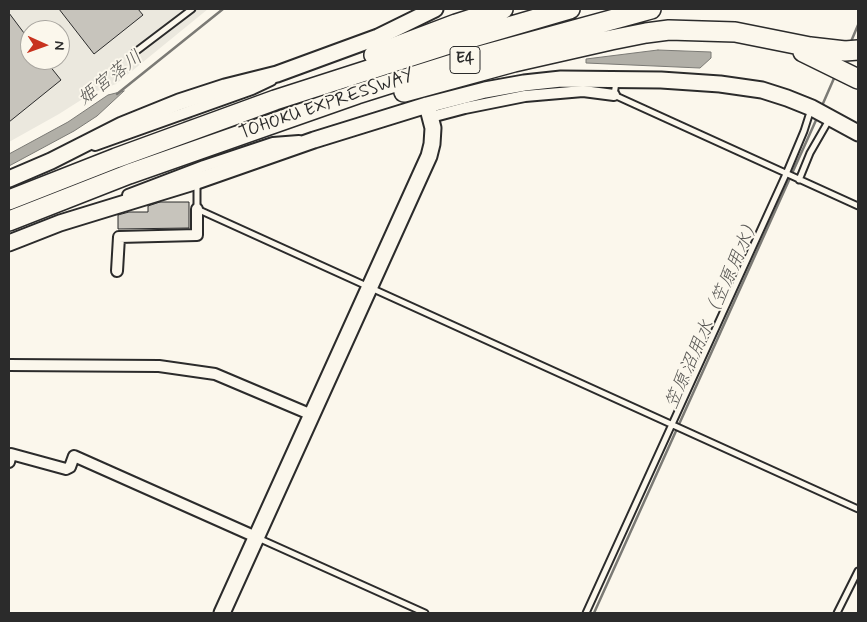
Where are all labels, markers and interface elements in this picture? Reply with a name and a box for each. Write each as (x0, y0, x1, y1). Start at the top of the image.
north arrow (20, 20, 70, 70)
text: N (50, 41, 68, 50)
road number: E4 (450, 46, 480, 74)
water label: 姫宮落川 (74, 47, 148, 111)
street label: TOHOKU EXPRESSWAY (237, 65, 417, 145)
water label: 笠原沼用水（笠原用水） (661, 213, 767, 413)

